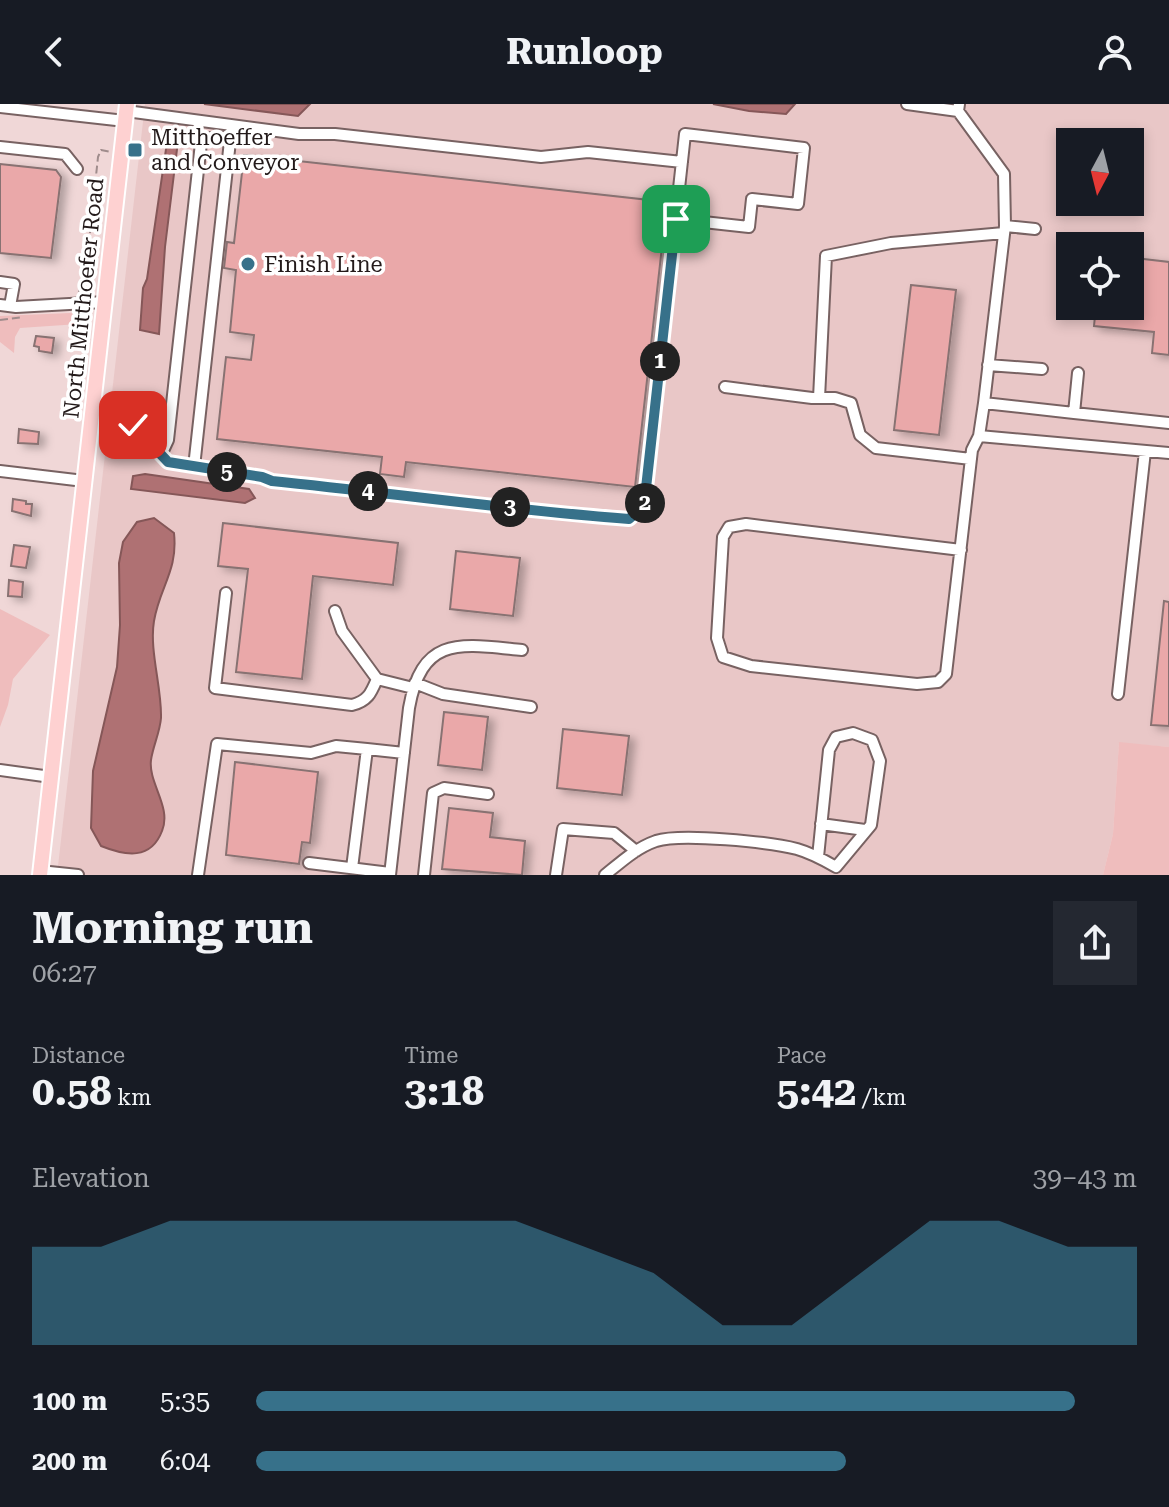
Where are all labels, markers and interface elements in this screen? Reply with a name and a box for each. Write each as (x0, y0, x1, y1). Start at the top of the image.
icon: back (32, 30, 76, 74)
icon: person (1093, 30, 1137, 74)
text: Runloop (506, 31, 663, 73)
place label: Mitthoeffer and Conveyor (151, 125, 299, 175)
north arrow (1056, 128, 1144, 216)
map controls (1056, 128, 1144, 320)
marker: Mitthoeffer and Conveyor (126, 141, 144, 159)
street label: North Mitthoefer Road (58, 177, 109, 420)
pin (642, 185, 710, 253)
icon: arrive (654, 197, 698, 241)
button: locate (1056, 232, 1144, 320)
place label: Finish Line (264, 252, 383, 277)
marker: Finish Line (239, 255, 257, 273)
pin: 1 (640, 341, 680, 381)
text: 1 (654, 348, 666, 373)
pin (99, 391, 167, 459)
icon: check (111, 403, 155, 447)
pin: 5 (207, 452, 247, 492)
text: 5 (221, 459, 233, 484)
pin: 4 (348, 471, 388, 511)
text: 4 (362, 478, 374, 503)
pin: 2 (625, 483, 665, 523)
pin: 3 (490, 487, 530, 527)
text: 2 (639, 490, 651, 515)
text: 3 (504, 494, 516, 519)
button: share (1053, 901, 1137, 985)
text: Morning run (32, 902, 313, 954)
text: 06:27 (32, 958, 97, 988)
text: Distance (32, 1043, 125, 1068)
text: Time (404, 1043, 458, 1068)
text: Pace (777, 1043, 826, 1068)
text: 0.58 (32, 1068, 112, 1115)
text: 3:18 (404, 1068, 484, 1115)
text: 5:42 (777, 1068, 856, 1115)
text: km (112, 1085, 151, 1110)
text: /km (856, 1085, 906, 1110)
text: Elevation (32, 1163, 150, 1193)
text: 39–43 m (1033, 1163, 1137, 1193)
text: 100 m (32, 1386, 107, 1416)
text: 5:35 (160, 1386, 210, 1416)
text: 200 m (32, 1446, 107, 1476)
text: 6:04 (160, 1446, 210, 1476)

